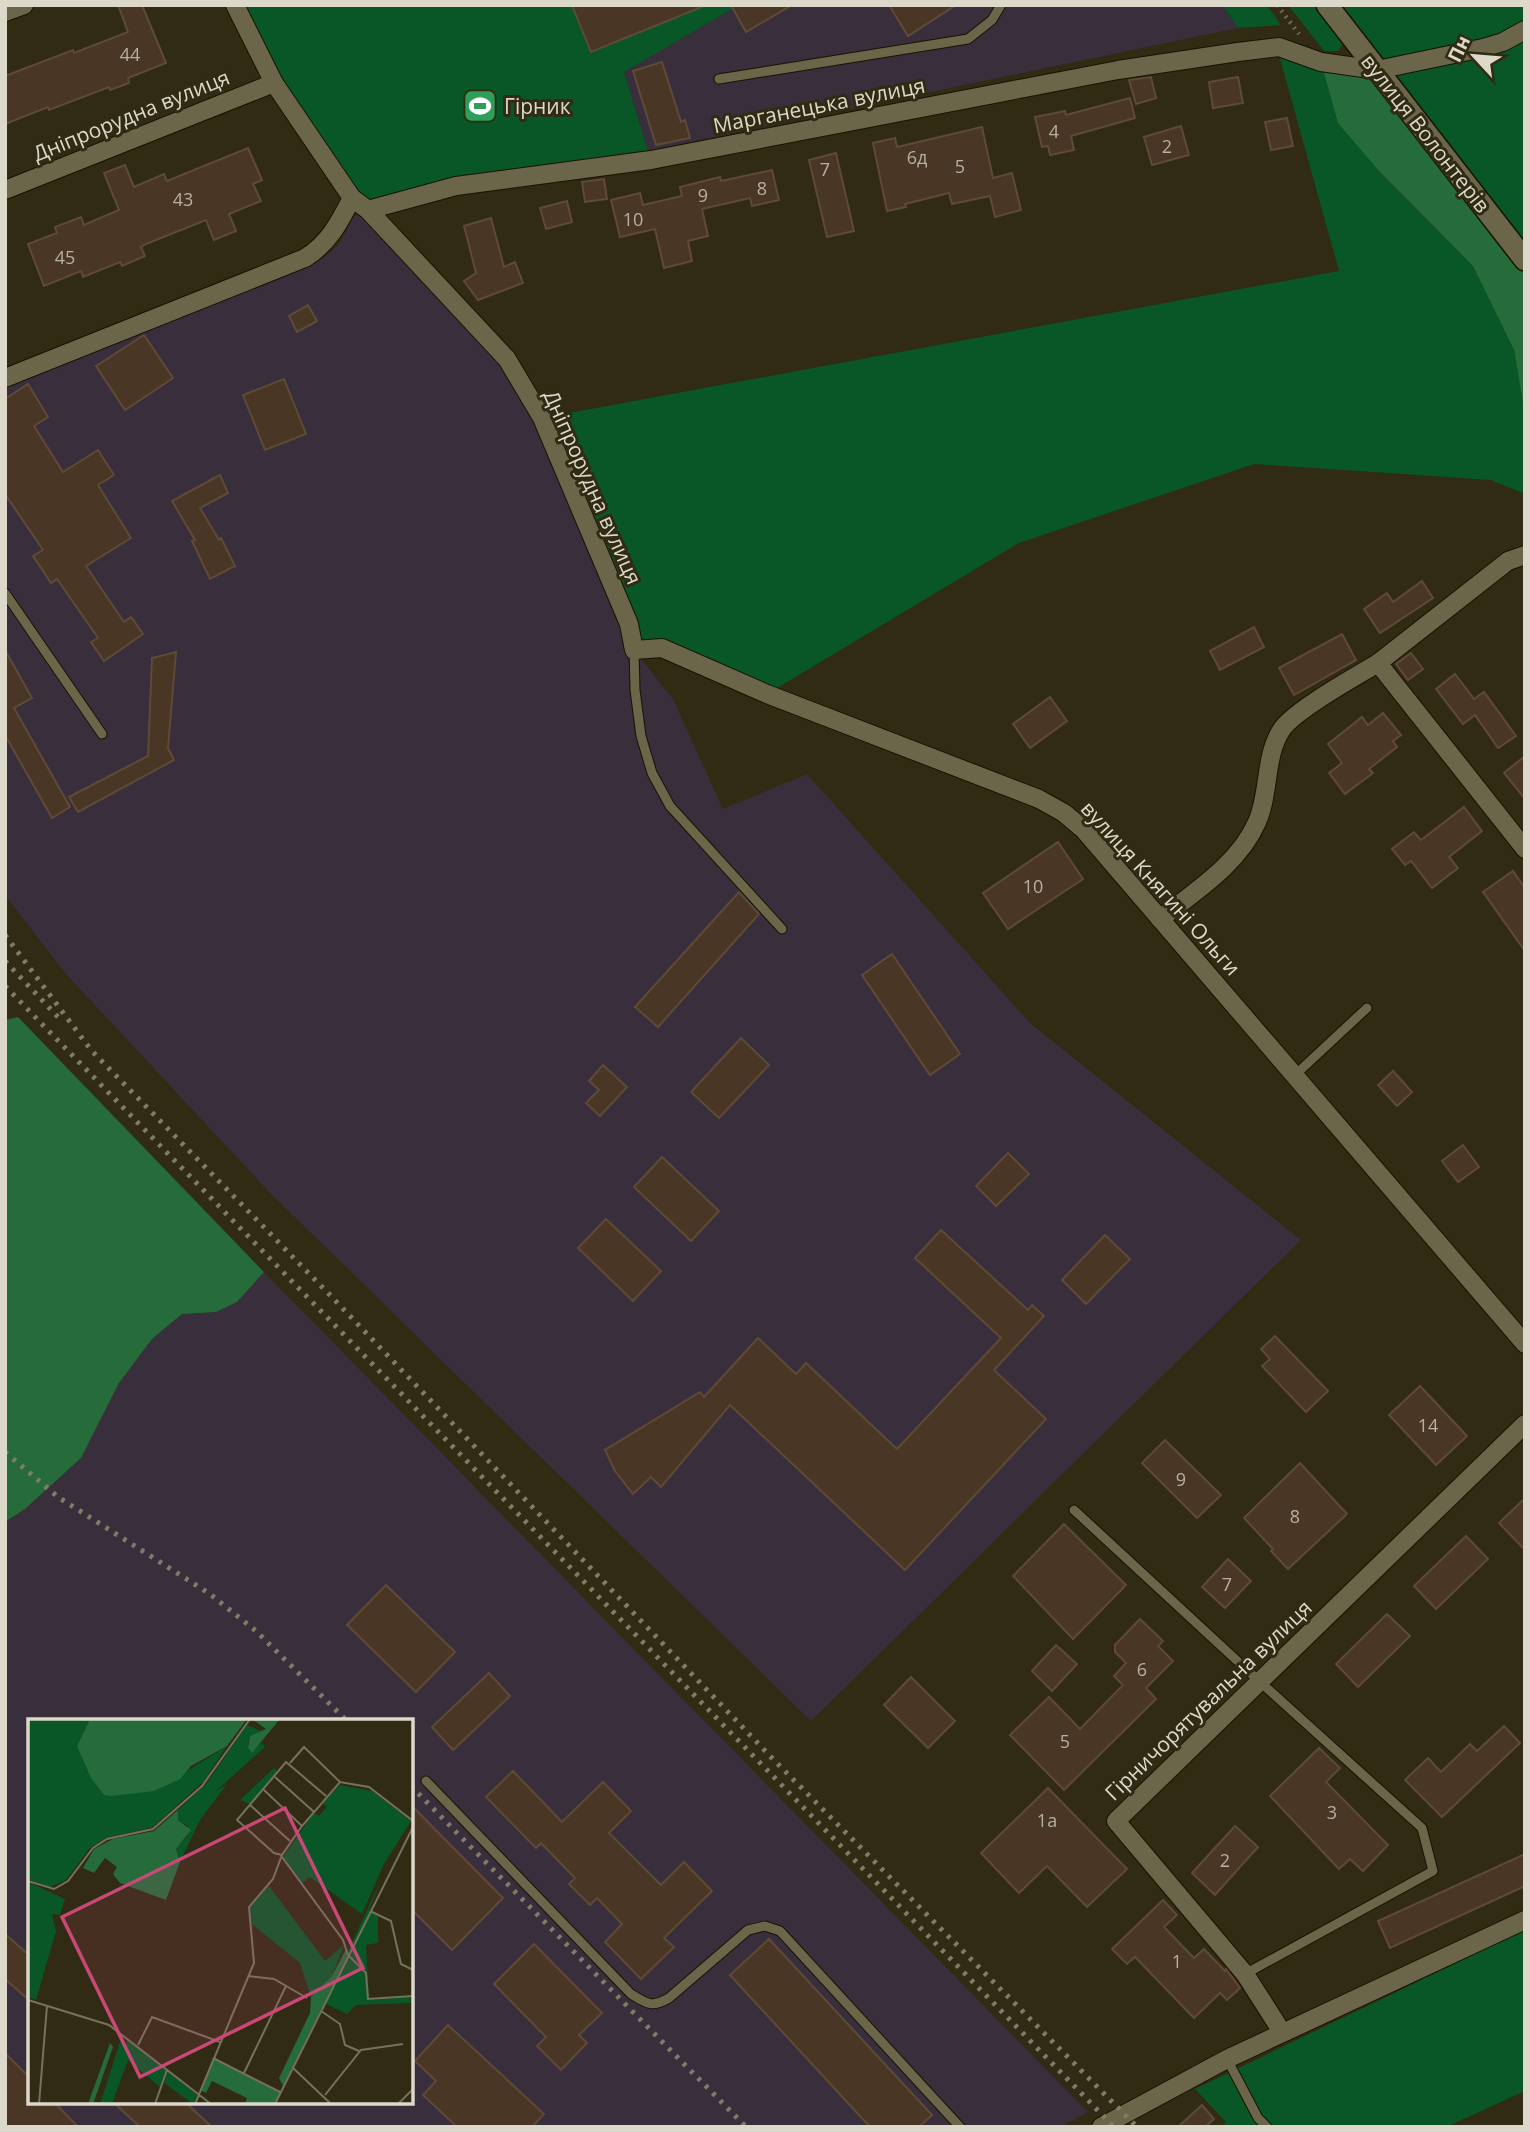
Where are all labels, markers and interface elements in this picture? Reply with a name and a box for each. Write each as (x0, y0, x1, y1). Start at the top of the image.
north arrow (1439, 21, 1509, 91)
text: Пн (1441, 31, 1476, 66)
house number: 44 (120, 42, 140, 66)
street label: вулиця Волонтерів (1355, 48, 1497, 218)
street label: Дніпрорудна вулиця (28, 63, 234, 167)
street label: Марганецька вулиця (711, 71, 927, 139)
sports icon: Гірник (461, 87, 499, 125)
place label: Гірник (504, 92, 571, 120)
house number: 4 (1049, 119, 1059, 143)
house number: 2 (1162, 134, 1172, 158)
house number: 6д (907, 145, 927, 169)
house number: 5 (955, 154, 965, 178)
house number: 7 (820, 157, 830, 181)
house number: 8 (757, 176, 767, 200)
house number: 9 (698, 183, 708, 207)
house number: 43 (173, 187, 193, 211)
house number: 10 (623, 207, 643, 231)
house number: 45 (55, 245, 75, 269)
street label: Дніпрорудна вулиця (537, 385, 649, 589)
street label: вулиця Княгині Ольги (1075, 795, 1247, 981)
house number: 10 (1023, 874, 1043, 898)
house number: 14 (1418, 1413, 1438, 1437)
house number: 9 (1176, 1467, 1186, 1491)
house number: 8 (1290, 1504, 1300, 1528)
house number: 7 (1222, 1572, 1232, 1596)
street label: Гірничорятувальна вулиця (1099, 1594, 1317, 1806)
house number: 6 (1137, 1657, 1147, 1681)
inset map (28, 1719, 413, 2104)
house number: 5 (1060, 1729, 1070, 1753)
house number: 3 (1327, 1800, 1337, 1824)
house number: 1а (1037, 1808, 1057, 1832)
house number: 2 (1220, 1848, 1230, 1872)
house number: 1 (1172, 1949, 1182, 1973)

